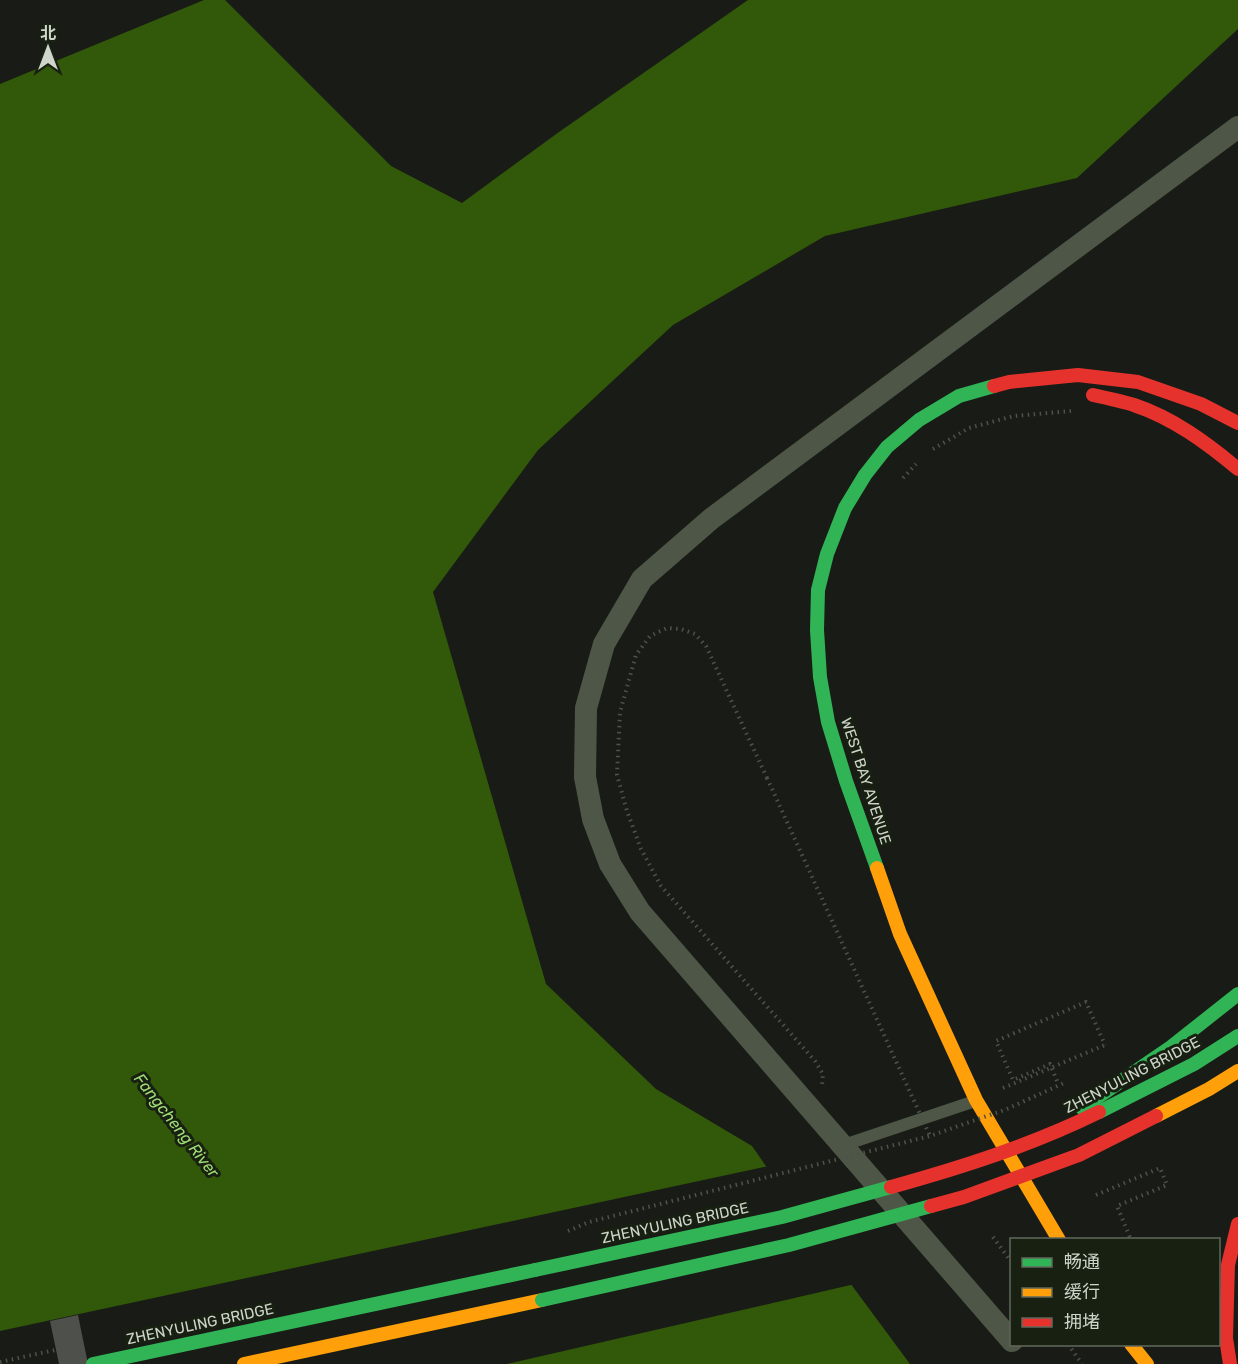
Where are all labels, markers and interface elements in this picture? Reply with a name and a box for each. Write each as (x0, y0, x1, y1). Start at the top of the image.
north arrow (18, 18, 78, 78)
text: 北 (40, 24, 56, 43)
street label: WEST BAY AVENUE (837, 715, 895, 847)
street label: ZHENYULING BRIDGE (1061, 1033, 1203, 1117)
water label: Fangcheng River (130, 1070, 224, 1182)
street label: ZHENYULING BRIDGE (600, 1199, 750, 1247)
legend (1010, 1238, 1220, 1346)
text: 畅通 (1064, 1251, 1100, 1273)
text: 缓行 (1064, 1281, 1100, 1303)
street label: ZHENYULING BRIDGE (125, 1300, 275, 1348)
text: 拥堵 (1064, 1311, 1100, 1333)

